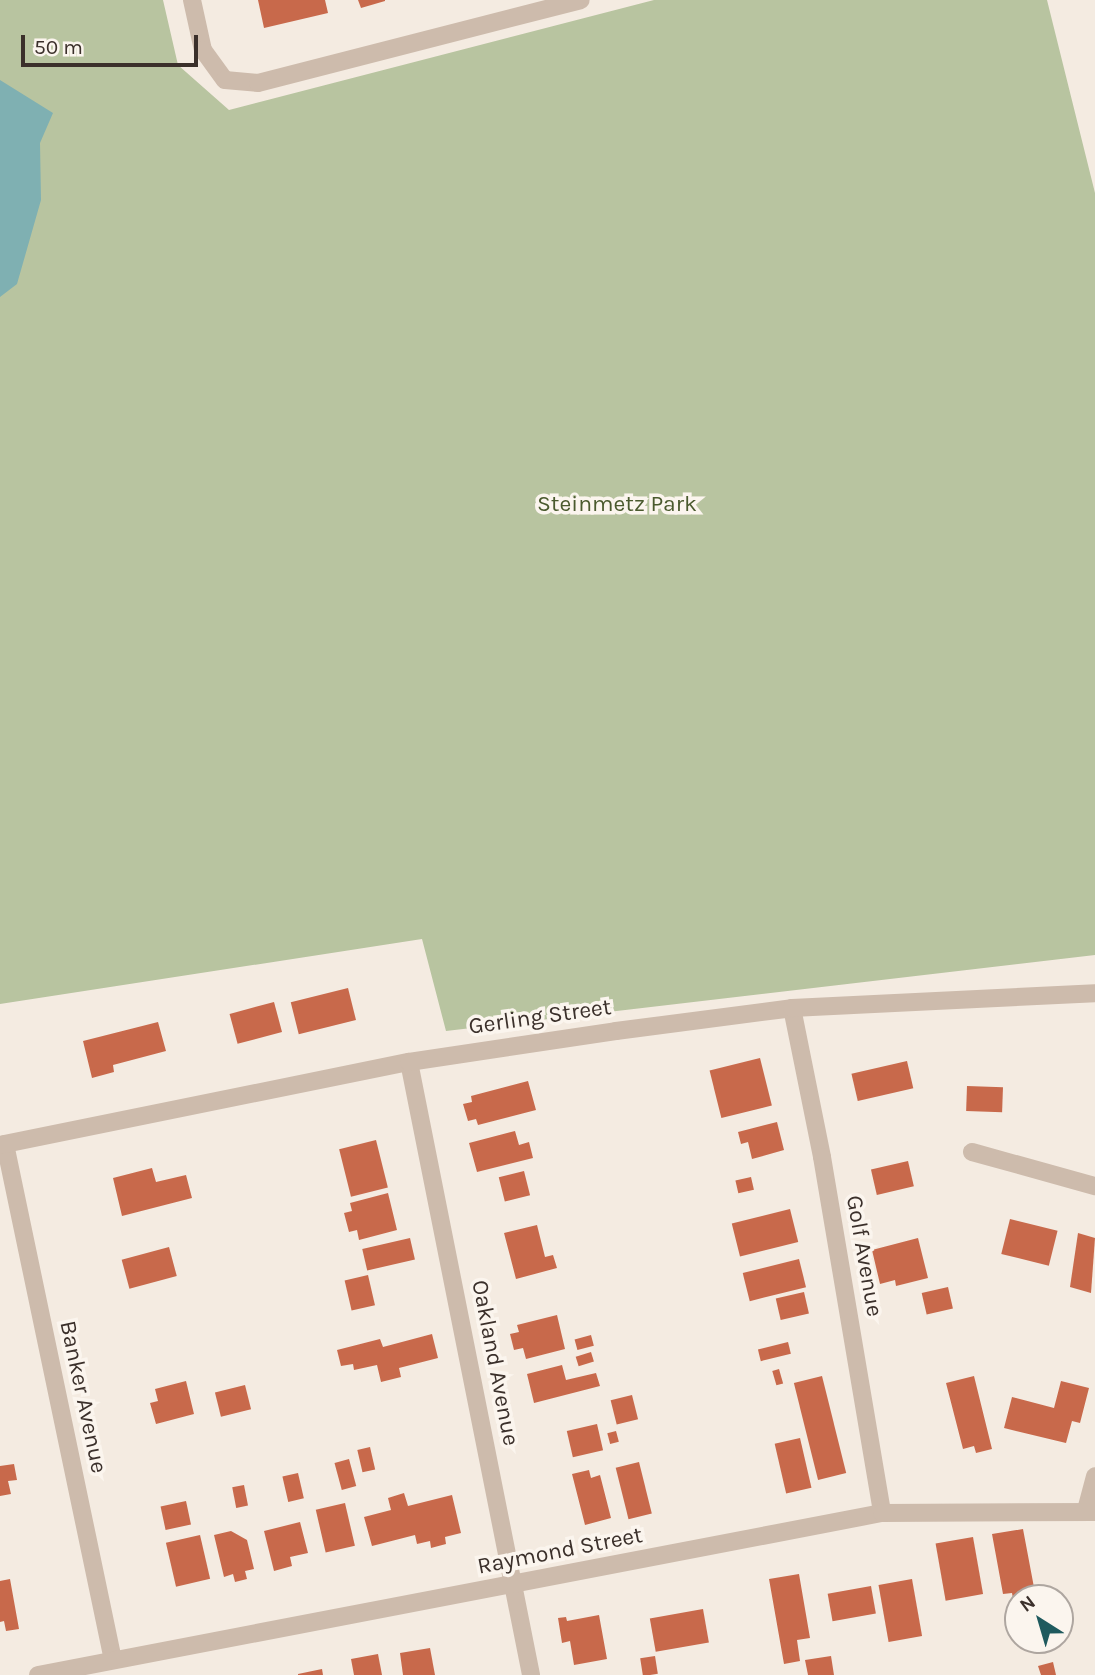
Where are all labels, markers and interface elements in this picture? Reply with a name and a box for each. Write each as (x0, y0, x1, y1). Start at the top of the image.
scale bar (24, 21, 201, 65)
text: 50 m (34, 35, 83, 59)
park label: Steinmetz Park (537, 490, 697, 518)
street label: Gerling Street (467, 993, 613, 1041)
street label: Golf Avenue (840, 1193, 888, 1319)
street label: Oakland Avenue (465, 1278, 525, 1448)
street label: Banker Avenue (53, 1318, 113, 1476)
street label: Raymond Street (475, 1521, 645, 1581)
north arrow (1004, 1584, 1074, 1654)
text: N (1016, 1591, 1040, 1617)

